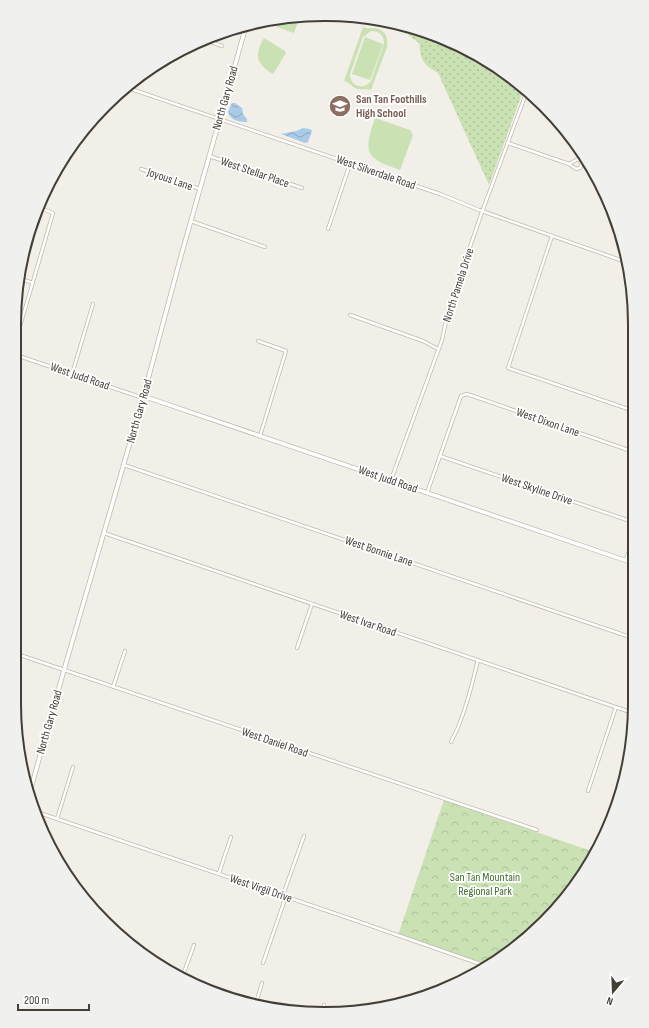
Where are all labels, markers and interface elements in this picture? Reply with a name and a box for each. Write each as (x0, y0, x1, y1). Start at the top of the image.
street label: North Gary Road (209, 64, 242, 132)
place label: San Tan Foothills High School (356, 92, 427, 121)
school or university icon: San Tan Foothills High School (327, 93, 353, 119)
street label: West Silverdale Road (334, 152, 418, 193)
street label: West Stellar Place (218, 154, 291, 191)
street label: Joyous Lane (144, 164, 195, 194)
street label: North Pamela Drive (439, 246, 478, 324)
street label: West Judd Road (48, 359, 111, 394)
street label: North Gary Road (123, 377, 156, 445)
street label: West Dixon Lane (514, 405, 582, 440)
street label: West Judd Road (356, 462, 419, 497)
street label: West Skyline Drive (499, 470, 575, 509)
street label: West Bonnie Lane (343, 533, 415, 570)
street label: West Ivar Road (337, 607, 398, 640)
street label: North Gary Road (33, 688, 66, 756)
street label: West Daniel Road (240, 724, 310, 761)
park label: San Tan Mountain Regional Park (450, 870, 520, 899)
street label: West Virgil Drive (228, 871, 294, 906)
north arrow (593, 972, 633, 1012)
scale bar (18, 986, 89, 1012)
text: 200 m (24, 993, 50, 1008)
text: N (605, 994, 615, 1008)

